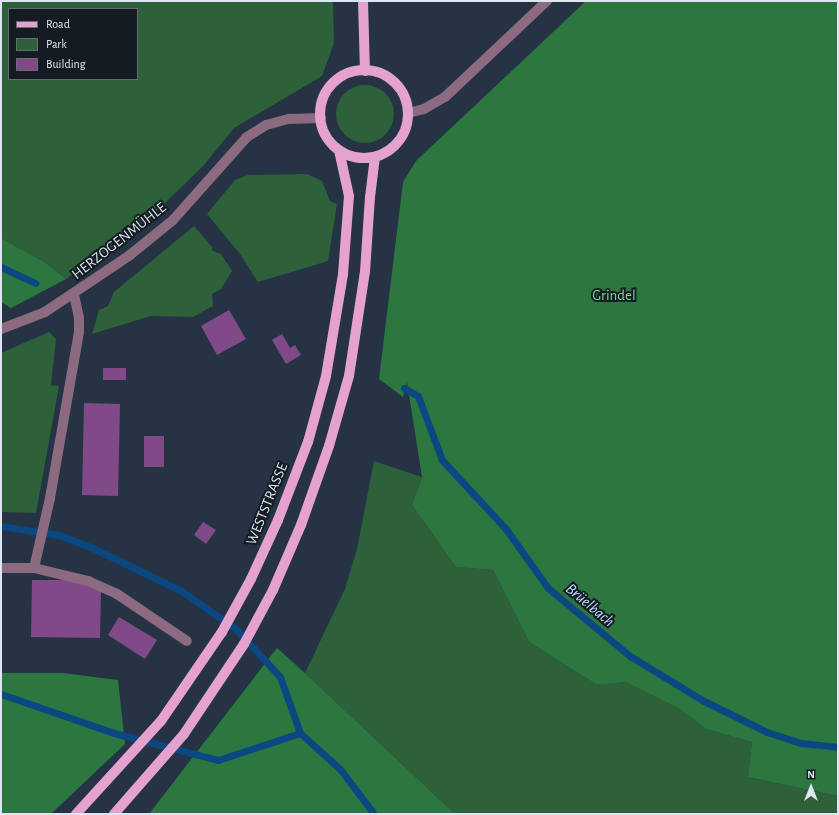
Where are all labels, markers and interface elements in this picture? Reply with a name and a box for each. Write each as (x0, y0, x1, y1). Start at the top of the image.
legend (8, 8, 138, 80)
text: Road (46, 18, 70, 30)
text: Park (46, 38, 67, 50)
text: Building (46, 58, 86, 70)
street label: HERZOGENMÜHLE (68, 199, 170, 283)
park label: Grindel (592, 287, 636, 305)
street label: WESTSTRASSE (242, 460, 292, 548)
water label: Brüelbach (562, 579, 618, 631)
north arrow (791, 767, 831, 807)
text: N (807, 769, 815, 780)

